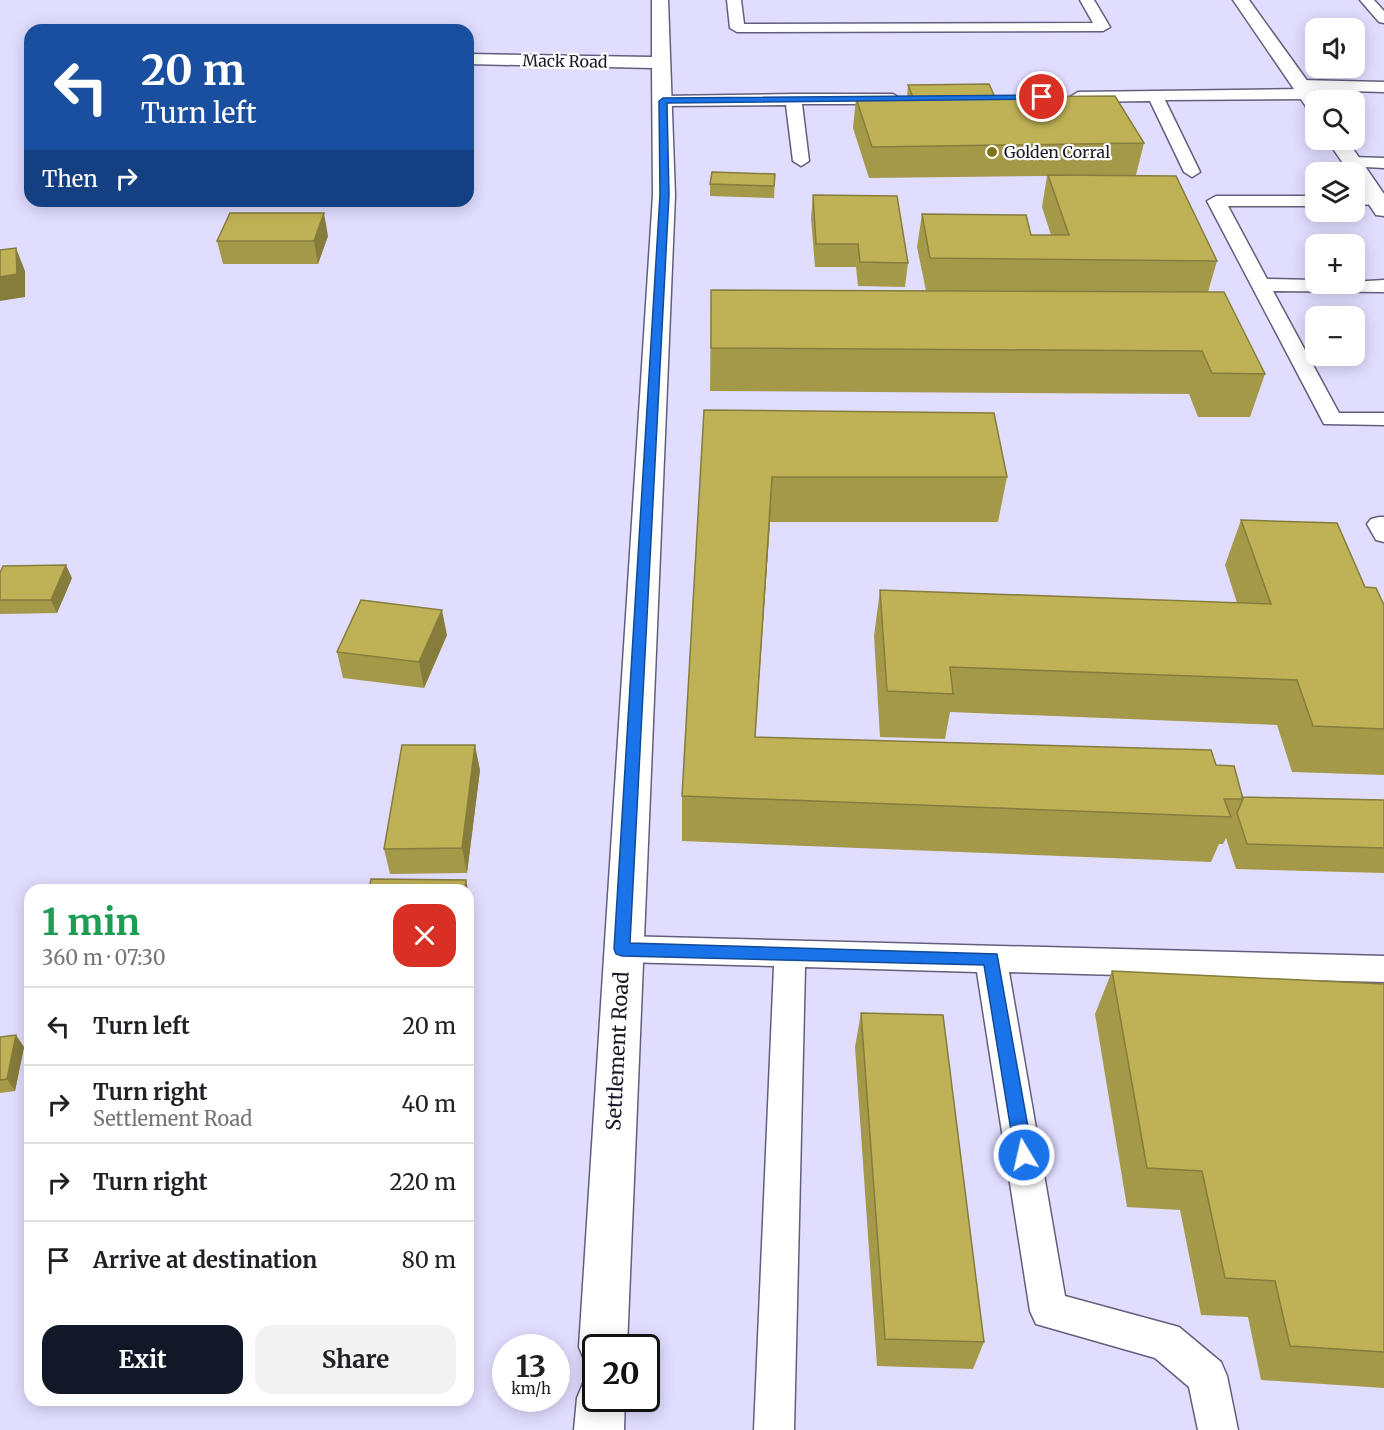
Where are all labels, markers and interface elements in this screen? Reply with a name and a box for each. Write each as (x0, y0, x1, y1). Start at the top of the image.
map controls (1305, 18, 1365, 366)
button: sound (1305, 18, 1365, 78)
text: 20 m (141, 44, 245, 96)
icon: left (42, 48, 120, 126)
street label: Mack Road (522, 50, 608, 72)
pin (1016, 71, 1067, 122)
icon: arrive (1025, 80, 1058, 113)
button: search (1305, 90, 1365, 150)
text: Turn left (141, 96, 256, 130)
place label: Golden Corral (1004, 142, 1110, 162)
marker: Golden Corral (985, 145, 999, 159)
icon: right (110, 162, 143, 195)
button: layers (1305, 162, 1365, 222)
text: Then (42, 165, 98, 193)
button: + (1305, 234, 1365, 294)
button: − (1305, 306, 1365, 366)
text: 1 min (42, 900, 140, 945)
button: close (393, 904, 456, 967)
text: 360 m · 07:30 (42, 945, 166, 970)
street label: Settlement Road (600, 971, 634, 1131)
icon: left (42, 1010, 75, 1043)
text: Turn left (93, 1012, 190, 1040)
text: 20 m (402, 1012, 456, 1040)
text: Turn right (93, 1078, 207, 1106)
icon: right (42, 1088, 75, 1121)
text: 40 m (401, 1090, 456, 1118)
text: Settlement Road (93, 1106, 252, 1131)
position arrow (992, 1123, 1056, 1187)
icon: right (42, 1166, 75, 1199)
text: Turn right (93, 1168, 207, 1196)
text: 220 m (389, 1168, 456, 1196)
icon: arrive (42, 1244, 75, 1277)
text: Arrive at destination (93, 1246, 317, 1274)
text: 80 m (402, 1246, 456, 1274)
button: Exit (42, 1325, 243, 1394)
button: Share (255, 1325, 456, 1394)
speed limit sign: 20 (582, 1334, 660, 1412)
text: 13 (516, 1347, 546, 1385)
text: km/h (511, 1379, 551, 1398)

